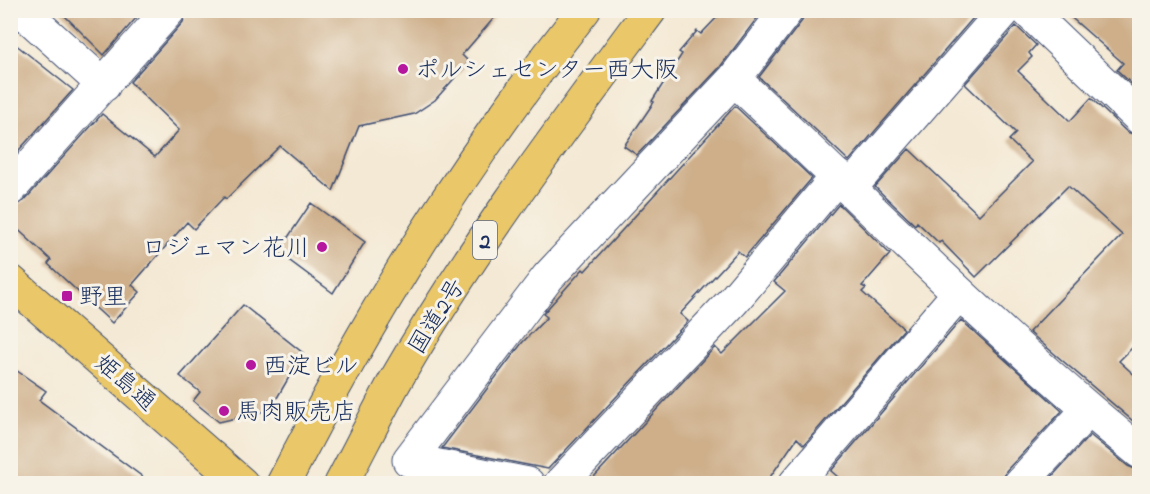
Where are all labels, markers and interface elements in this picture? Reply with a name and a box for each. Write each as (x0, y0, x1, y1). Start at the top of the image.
place label: ポルシェセンター西大阪 (415, 54, 678, 89)
marker: ポルシェセンター西大阪 (396, 62, 410, 76)
road number: 2 (473, 221, 497, 259)
place label: ロジェマン花川 (142, 232, 310, 267)
marker: ロジェマン花川 (315, 240, 329, 254)
street label: 国道2号 (401, 272, 475, 362)
place label: 野里 (79, 281, 127, 316)
marker: 野里 (60, 289, 74, 303)
street label: 姫島通 (86, 347, 163, 421)
place label: 西淀ビル (263, 350, 359, 385)
marker: 西淀ビル (244, 358, 258, 372)
place label: 馬肉販売店 (236, 396, 356, 431)
marker: 馬肉販売店 (217, 404, 231, 418)

